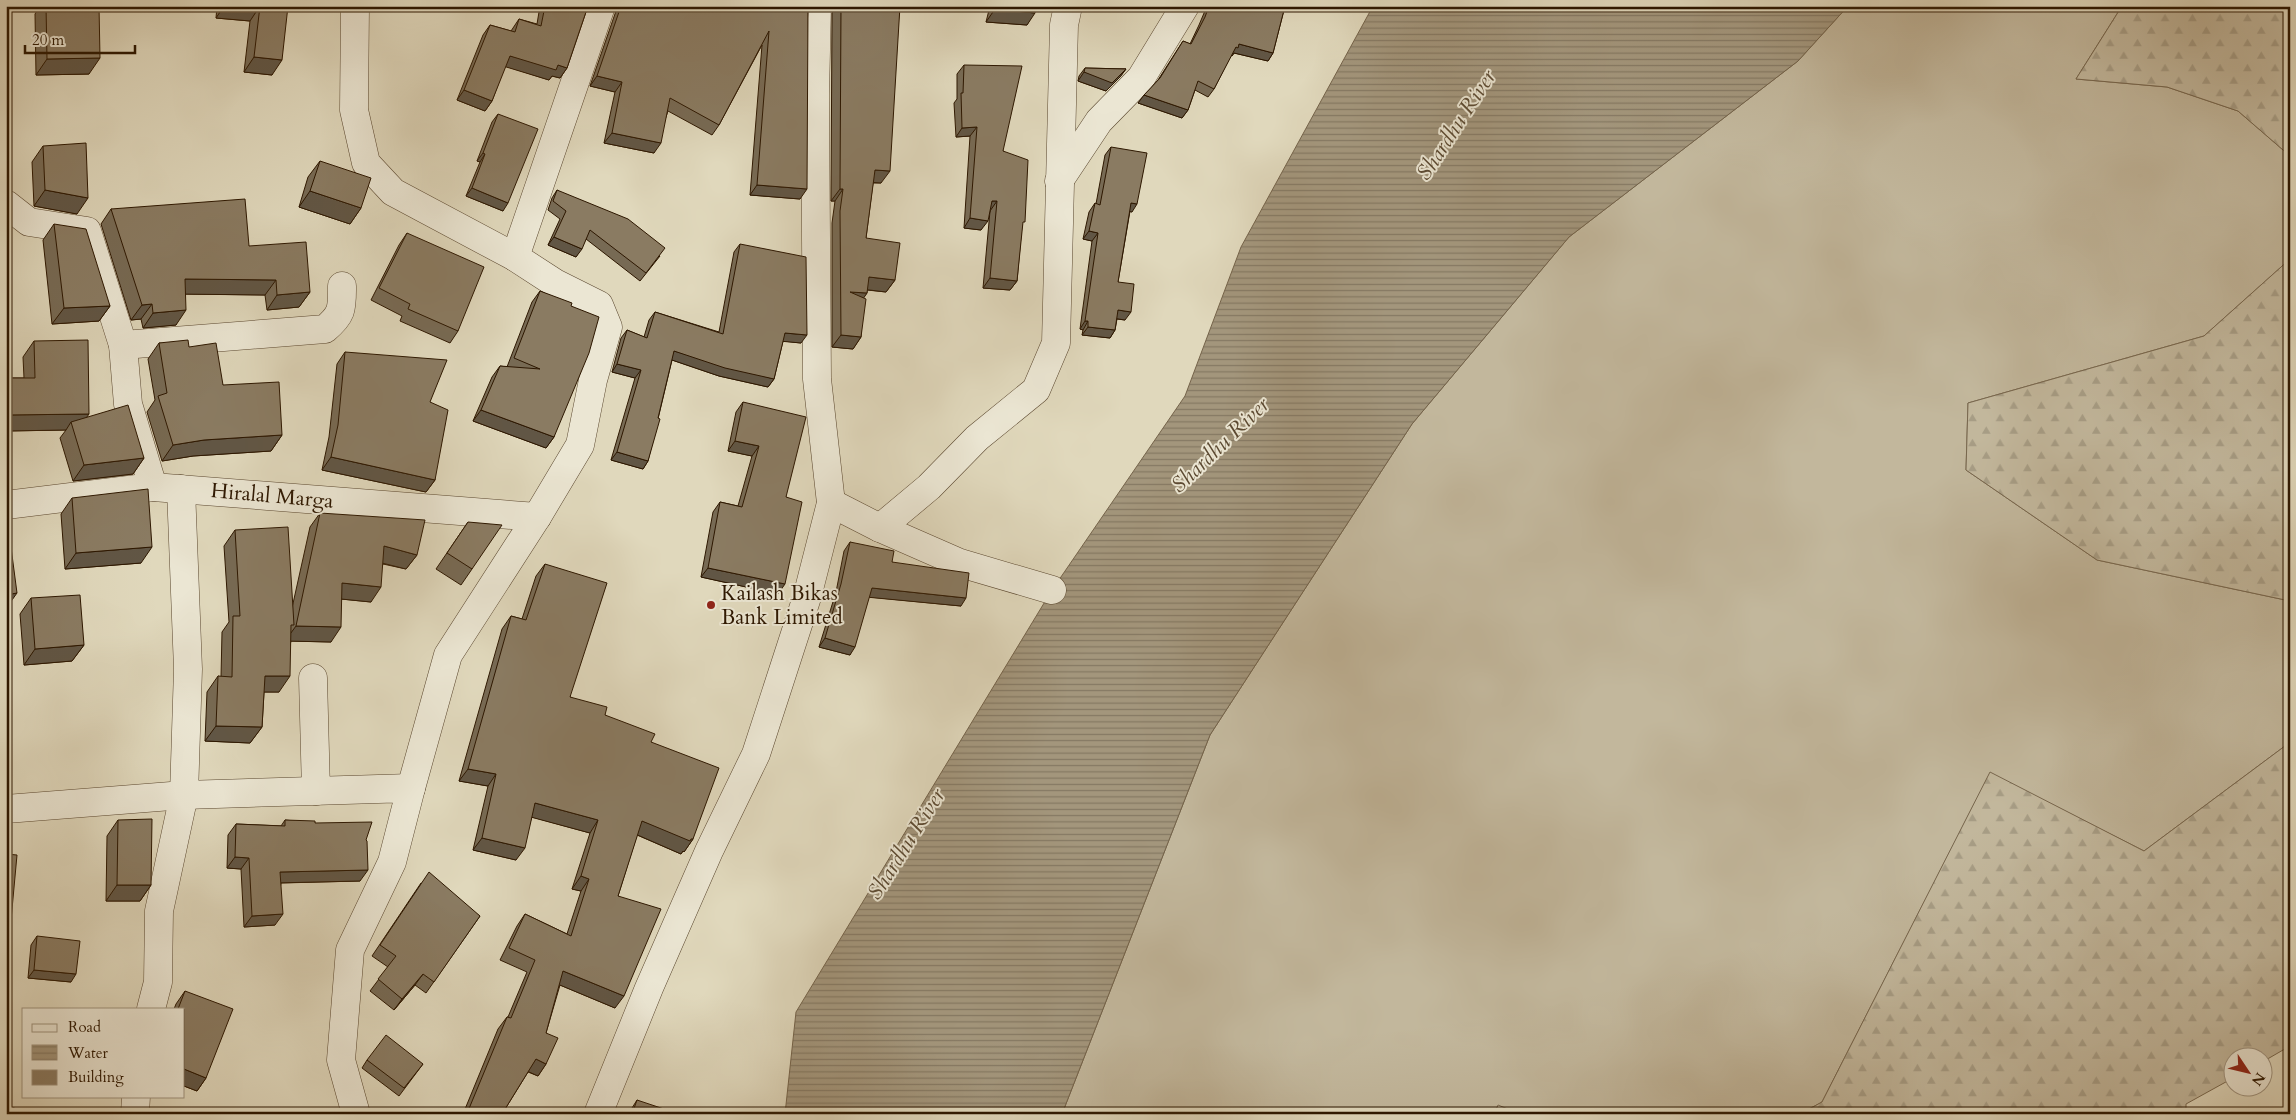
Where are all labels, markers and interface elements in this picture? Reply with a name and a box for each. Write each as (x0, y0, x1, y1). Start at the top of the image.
scale bar (25, 22, 135, 54)
text: 20 m (32, 30, 64, 50)
water label: Shardhu River (1409, 63, 1503, 186)
water label: Shardhu River (1164, 390, 1276, 499)
street label: Hiralal Marga (209, 476, 335, 516)
place label: Kailash Bikas Bank Limited (721, 579, 843, 632)
marker: Kailash Bikas Bank Limited (705, 599, 717, 611)
water label: Shardhu River (860, 782, 952, 905)
legend (22, 1008, 185, 1098)
text: Road (68, 1017, 101, 1037)
text: Water (67, 1043, 109, 1063)
north arrow (2224, 1048, 2274, 1098)
text: Building (68, 1067, 124, 1087)
text: N (2247, 1069, 2270, 1090)

